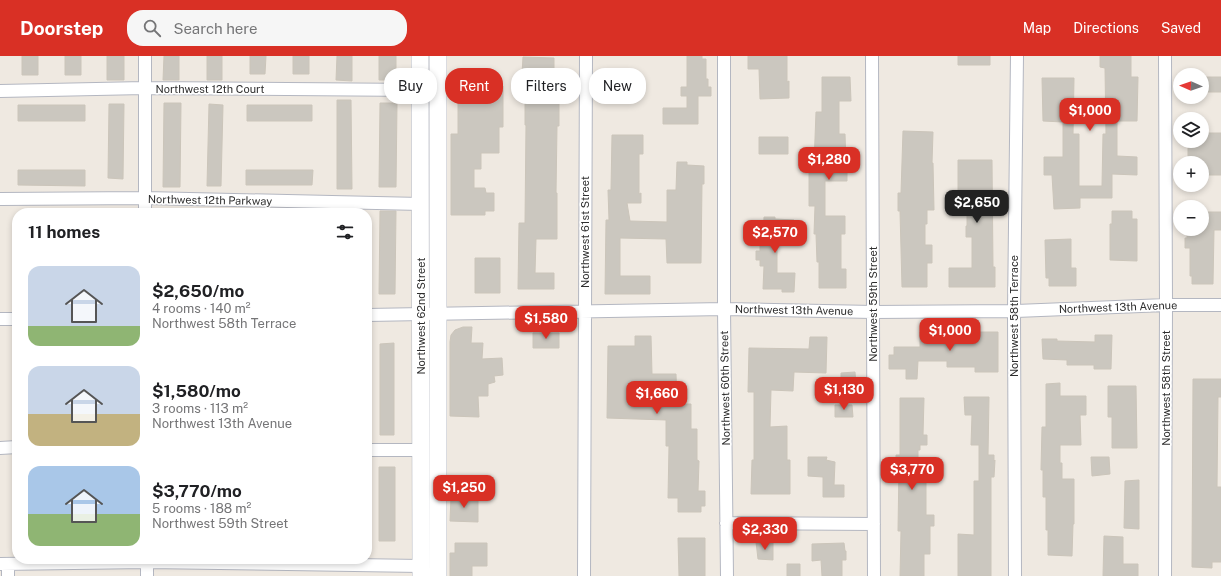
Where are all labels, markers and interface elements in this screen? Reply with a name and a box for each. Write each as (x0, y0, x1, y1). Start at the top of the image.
search box (127, 10, 407, 46)
text: Doorstep (20, 17, 103, 39)
icon: search (141, 17, 163, 39)
text: Search here (173, 20, 258, 37)
text: Map (1023, 20, 1051, 36)
text: Directions (1073, 20, 1139, 36)
text: Saved (1161, 20, 1201, 36)
chip: Buy (384, 68, 437, 104)
chip: Rent (445, 68, 503, 104)
chip: Filters (511, 68, 581, 104)
chip: New (589, 68, 646, 104)
north arrow (1173, 68, 1209, 104)
map controls (1173, 68, 1209, 236)
street label: Northwest 12th Court (155, 83, 265, 95)
pin: $1,000 (1057, 98, 1123, 132)
text: $1,000 (1068, 103, 1112, 118)
button: layers (1173, 112, 1209, 148)
pin: $1,280 (796, 147, 862, 181)
text: $1,280 (807, 152, 851, 167)
button: + (1173, 156, 1209, 192)
street label: Northwest 61st Street (579, 176, 591, 288)
pin: $2,650 (944, 190, 1010, 224)
street label: Northwest 12th Parkway (148, 193, 272, 207)
text: $2,650 (954, 195, 1000, 210)
button: − (1173, 200, 1209, 236)
pin: $2,570 (742, 220, 808, 254)
icon: filters (334, 221, 356, 243)
text: 11 homes (28, 222, 100, 242)
text: $2,570 (752, 225, 798, 240)
street label: Northwest 59th Street (867, 246, 879, 362)
street label: Northwest 58th Terrace (1008, 255, 1020, 377)
street label: Northwest 62nd Street (415, 257, 427, 375)
text: $2,650/mo (152, 281, 244, 301)
icon: home (60, 282, 108, 330)
street label: Northwest 13th Avenue (1059, 299, 1177, 315)
text: 4 rooms · 140 m² (152, 301, 251, 316)
street label: Northwest 13th Avenue (735, 303, 853, 317)
pin: $1,580 (513, 306, 579, 340)
text: $1,580 (524, 311, 568, 326)
text: Northwest 58th Terrace (152, 316, 296, 331)
pin: $1,000 (917, 318, 983, 352)
text: $1,000 (928, 323, 972, 338)
street label: Northwest 60th Street (718, 330, 732, 446)
street label: Northwest 58th Street (1160, 330, 1172, 446)
pin: $1,130 (811, 377, 877, 411)
text: $1,580/mo (152, 381, 241, 401)
pin: $1,660 (624, 381, 690, 415)
icon: home (60, 382, 108, 430)
text: $1,130 (824, 382, 864, 397)
text: $1,660 (635, 386, 679, 401)
text: 3 rooms · 113 m² (152, 401, 248, 416)
text: Northwest 13th Avenue (152, 416, 292, 431)
pin: $3,770 (879, 457, 945, 491)
text: $3,770 (890, 462, 934, 477)
pin: $1,250 (431, 475, 497, 509)
text: $1,250 (442, 480, 486, 495)
text: $3,770/mo (152, 481, 242, 501)
icon: home (60, 482, 108, 530)
text: 5 rooms · 188 m² (152, 501, 251, 516)
text: Northwest 59th Street (152, 516, 288, 531)
pin: $2,330 (732, 517, 798, 551)
text: $2,330 (742, 522, 788, 537)

